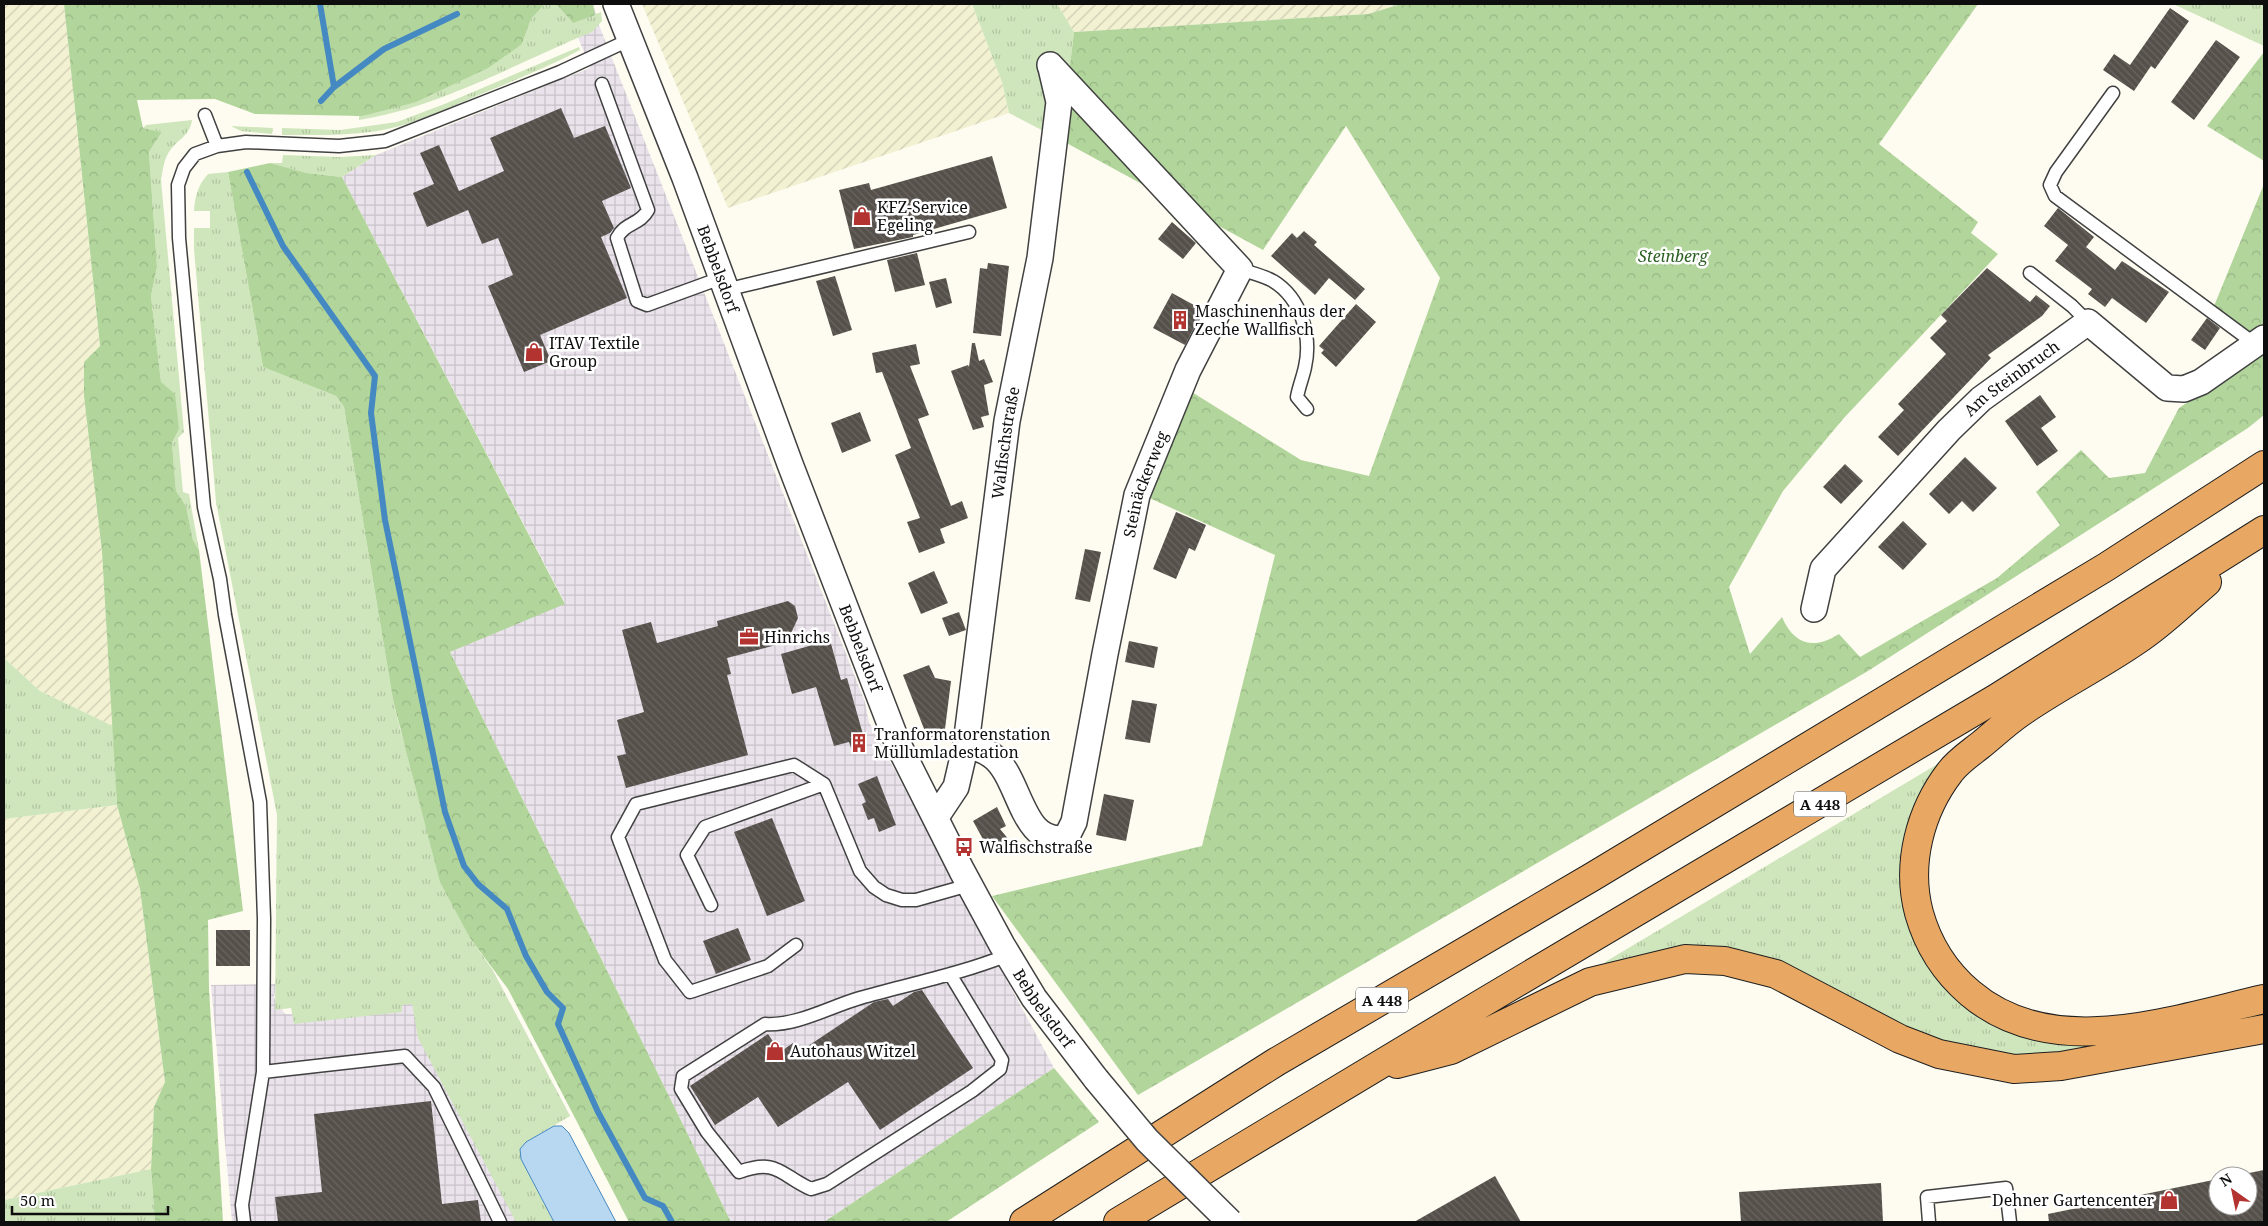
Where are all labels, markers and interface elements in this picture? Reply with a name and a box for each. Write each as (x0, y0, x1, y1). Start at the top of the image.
place label: KFZ-Service Egeling (877, 196, 968, 236)
shop icon: KFZ-Service Egeling (851, 205, 873, 227)
street label: Bebbelsdorf (692, 222, 745, 318)
park label: Steinberg (1638, 245, 1709, 267)
place label: Maschinenhaus der Zeche Wallfisch (1195, 300, 1346, 340)
building icon: Maschinenhaus der Zeche Wallfisch (1169, 309, 1191, 331)
place label: ITAV Textile Group (549, 332, 640, 372)
street label: Am Steinbruch (1959, 335, 2064, 421)
shop icon: ITAV Textile Group (523, 341, 545, 363)
street label: Walfischstraße (986, 385, 1025, 500)
street label: Steinäckerweg (1118, 427, 1173, 539)
street label: Bebbelsdorf (834, 601, 888, 697)
office icon: Hinrichs (738, 626, 760, 648)
place label: Hinrichs (764, 626, 830, 648)
place label: Tranformatorenstation Müllumladestation (874, 723, 1051, 763)
building icon: Tranformatorenstation Müllumladestation (848, 732, 870, 754)
road number: A 448 (1794, 792, 1846, 816)
bus stop icon: Walfischstraße (953, 836, 975, 858)
place label: Walfischstraße (979, 836, 1092, 858)
street label: Bebbelsdorf (1008, 965, 1080, 1054)
road number: A 448 (1356, 988, 1408, 1012)
shop icon: Autohaus Witzel (764, 1040, 786, 1062)
place label: Autohaus Witzel (790, 1040, 916, 1062)
north arrow (2208, 1166, 2258, 1216)
text: N (2216, 1169, 2235, 1191)
scale bar (12, 1184, 169, 1216)
place label: Dehner Gartencenter (1992, 1189, 2154, 1211)
shop icon: Dehner Gartencenter (2158, 1189, 2180, 1211)
text: 50 m (20, 1190, 55, 1210)

